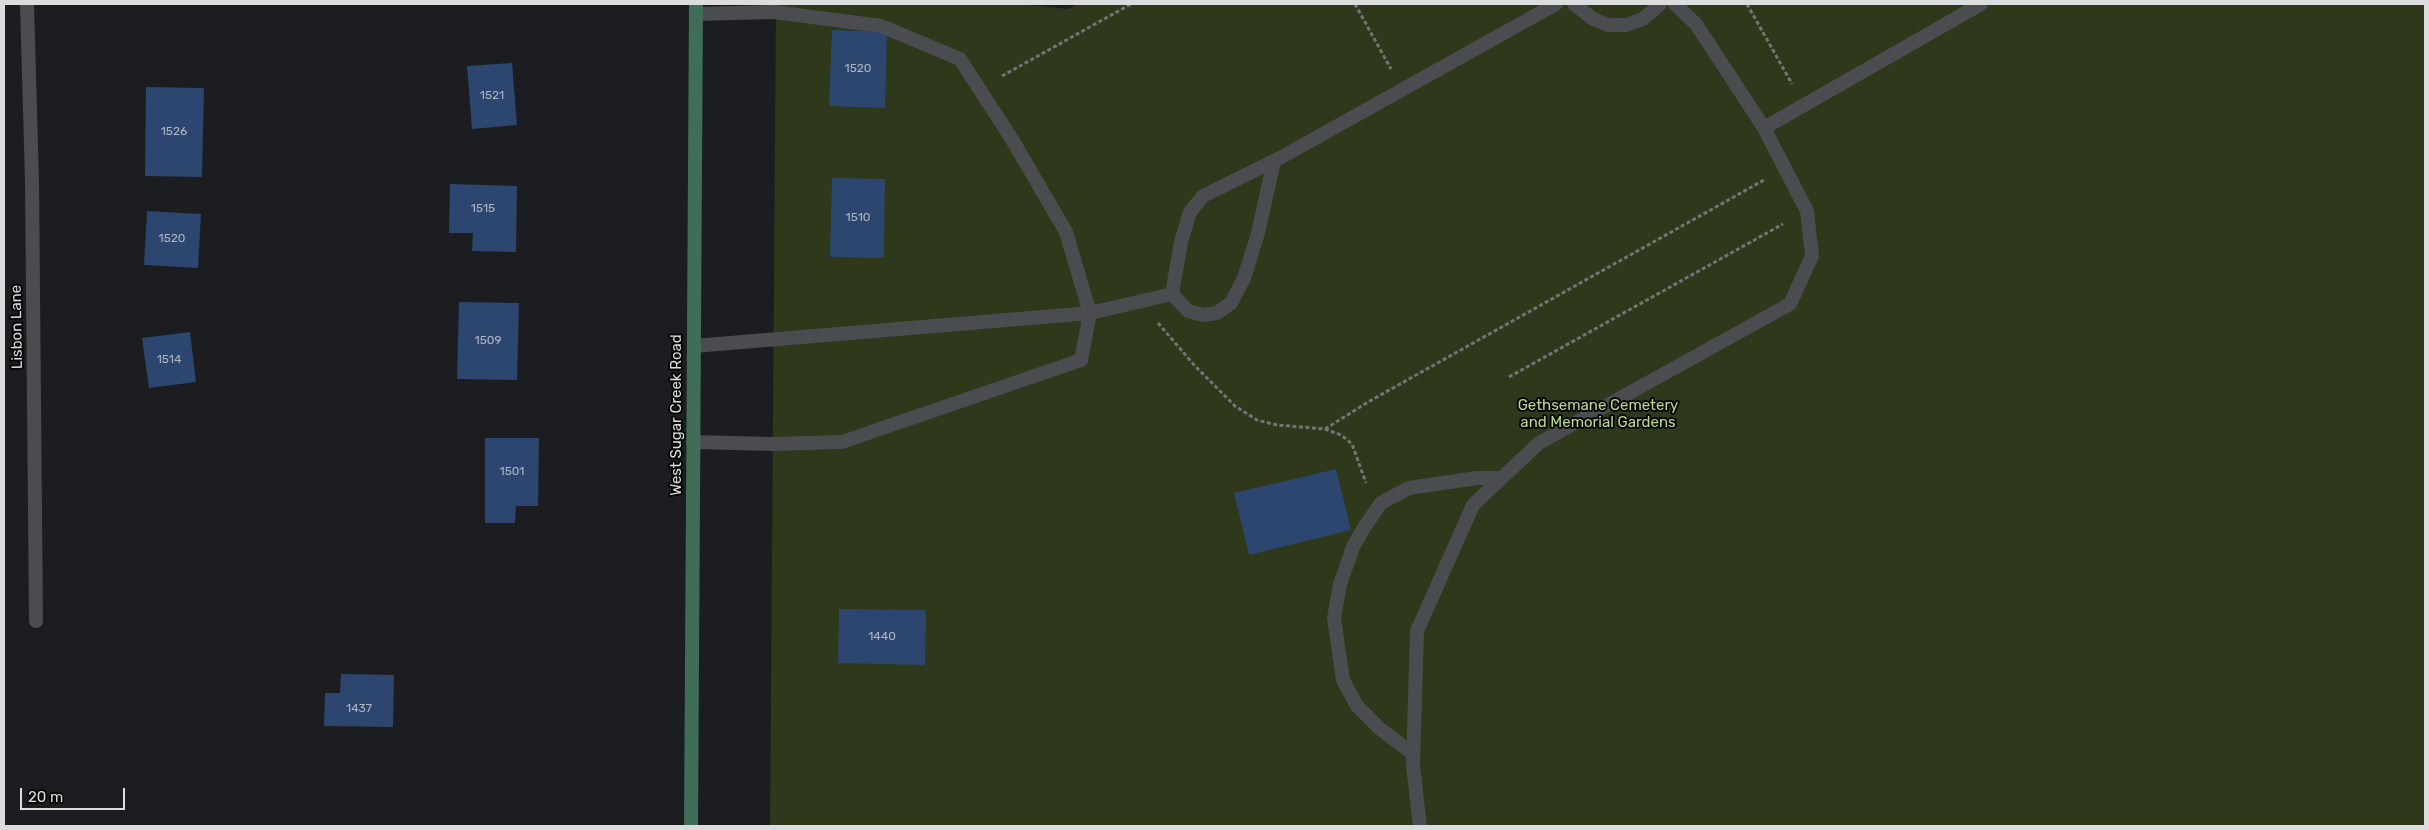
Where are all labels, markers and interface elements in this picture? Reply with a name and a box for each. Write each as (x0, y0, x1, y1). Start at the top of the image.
house number: 1520 (845, 62, 871, 76)
house number: 1521 (480, 89, 504, 103)
house number: 1526 (161, 125, 187, 139)
house number: 1515 (471, 202, 495, 216)
house number: 1510 (846, 211, 870, 225)
house number: 1520 (159, 232, 185, 246)
street label: Lisbon Lane (7, 285, 27, 369)
house number: 1509 (475, 334, 501, 348)
street label: West Sugar Creek Road (668, 334, 686, 496)
house number: 1514 (157, 353, 181, 367)
park label: Gethsemane Cemetery and Memorial Gardens (1518, 397, 1678, 432)
house number: 1501 (499, 465, 525, 479)
house number: 1440 (868, 630, 896, 644)
house number: 1437 (346, 702, 372, 716)
scale bar (22, 778, 128, 810)
text: 20 m (28, 788, 63, 806)

